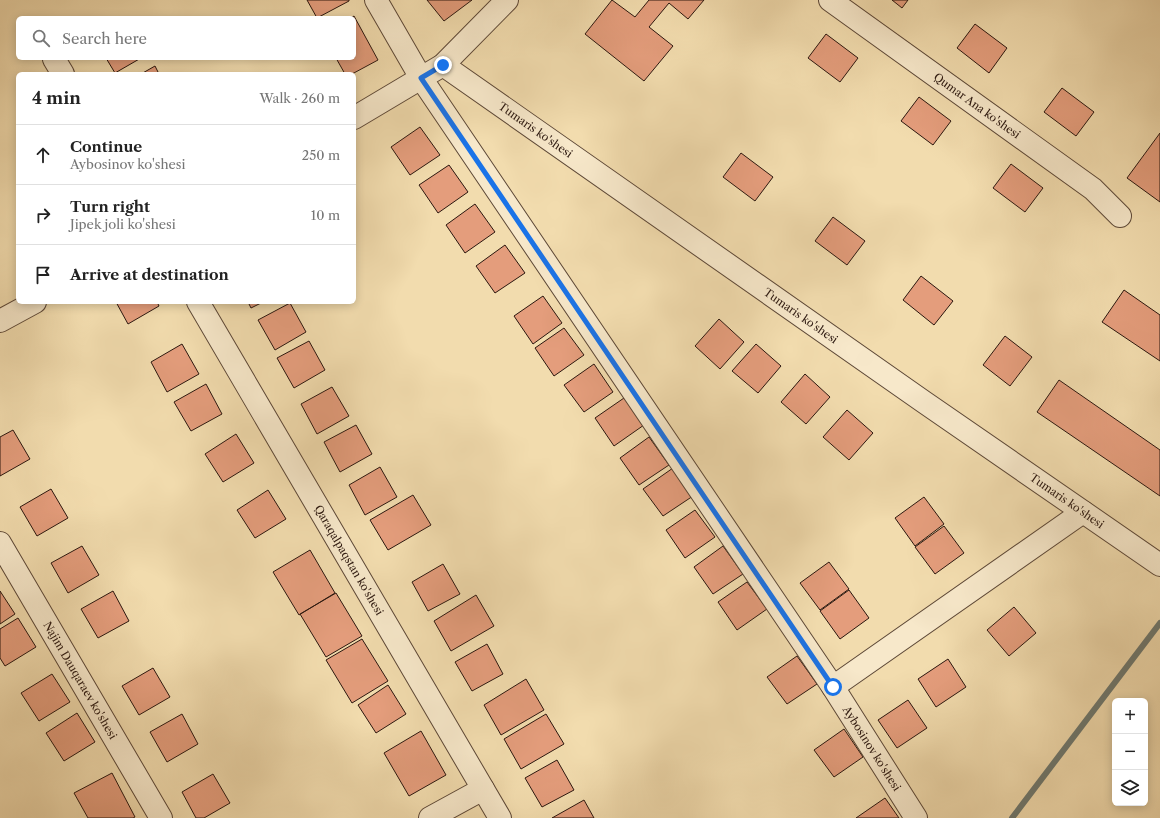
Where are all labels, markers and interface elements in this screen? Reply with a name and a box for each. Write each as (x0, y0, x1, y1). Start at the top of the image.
search box (16, 16, 356, 60)
icon: search (30, 27, 52, 49)
text: Search here (62, 29, 147, 48)
route end (434, 56, 452, 74)
street label: Qumar Ana ko'shesi (931, 70, 1024, 142)
text: 4 min (32, 88, 81, 108)
text: Walk · 260 m (259, 90, 340, 106)
street label: Tumaris ko'shesi (496, 99, 576, 161)
text: Continue (70, 137, 142, 156)
icon: ahead (32, 144, 54, 166)
text: 250 m (302, 147, 340, 163)
text: Aybosinov ko'shesi (70, 156, 186, 172)
text: Turn right (70, 197, 150, 216)
icon: right (32, 204, 54, 226)
text: 10 m (311, 207, 340, 223)
text: Jipek joli ko'shesi (70, 216, 176, 232)
icon: arrive (32, 264, 54, 286)
text: Arrive at destination (70, 265, 229, 284)
street label: Tumaris ko'shesi (761, 285, 841, 347)
street label: Tumaris ko'shesi (1027, 470, 1107, 532)
street label: Qaraqalpaqstan ko'shesi (311, 502, 387, 618)
street label: Najim Dauqaraev ko'shesi (40, 619, 121, 742)
route start (824, 678, 842, 696)
map controls (1112, 698, 1148, 806)
button: + (1112, 698, 1148, 734)
street label: Aybosinov ko'shesi (839, 702, 904, 794)
button: − (1112, 734, 1148, 770)
button: layers (1112, 770, 1148, 806)

